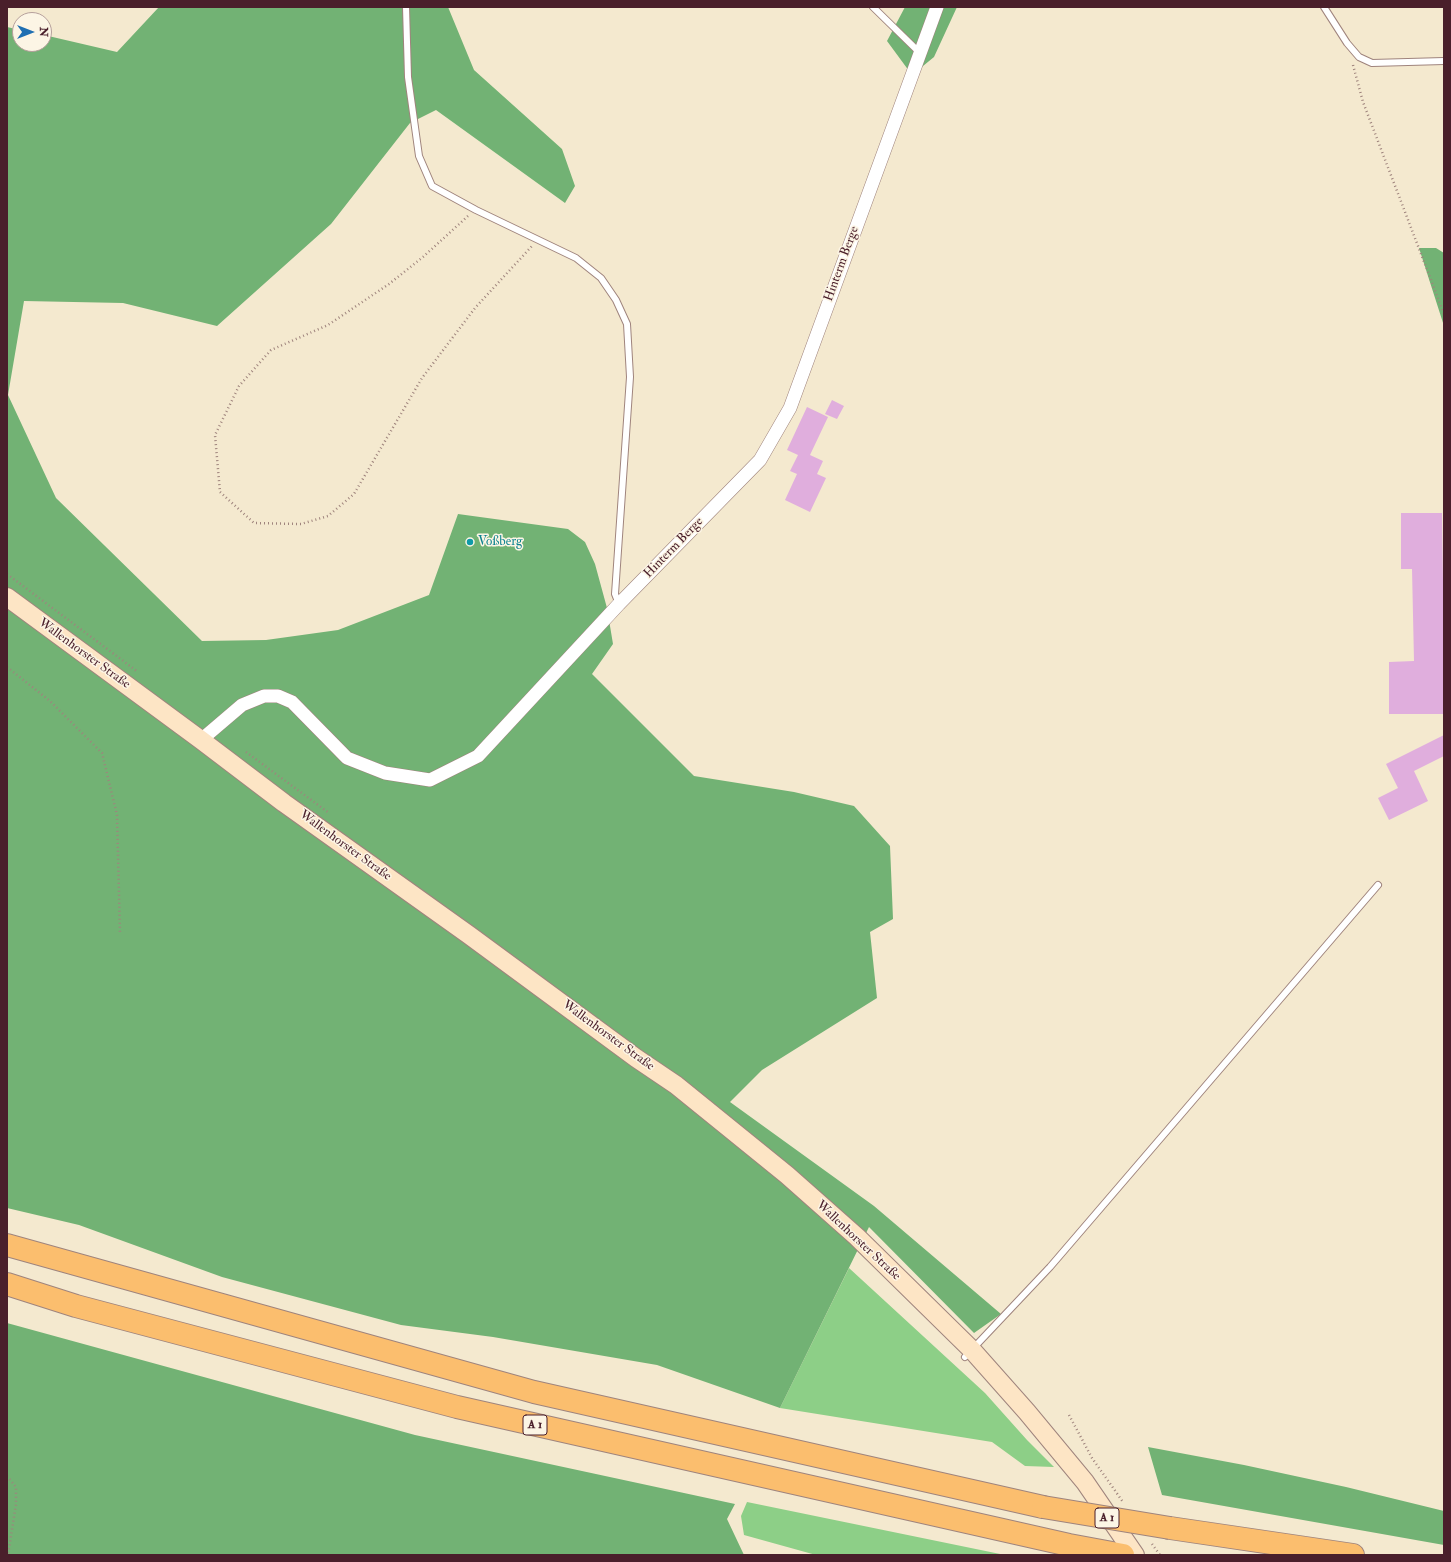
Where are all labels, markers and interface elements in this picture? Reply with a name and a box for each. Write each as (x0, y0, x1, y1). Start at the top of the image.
north arrow (12, 12, 52, 52)
text: N (37, 27, 50, 37)
street label: Hinterm Berge (821, 224, 863, 304)
street label: Hinterm Berge (641, 514, 707, 582)
place label: Voßberg (478, 534, 522, 550)
marker: Voßberg (465, 537, 475, 547)
street label: Wallenhorster Straße (35, 615, 133, 693)
street label: Wallenhorster Straße (296, 807, 394, 885)
street label: Wallenhorster Straße (559, 997, 657, 1075)
street label: Wallenhorster Straße (813, 1198, 903, 1284)
road number: A 1 (523, 1415, 547, 1435)
road number: A 1 (1095, 1508, 1119, 1528)

